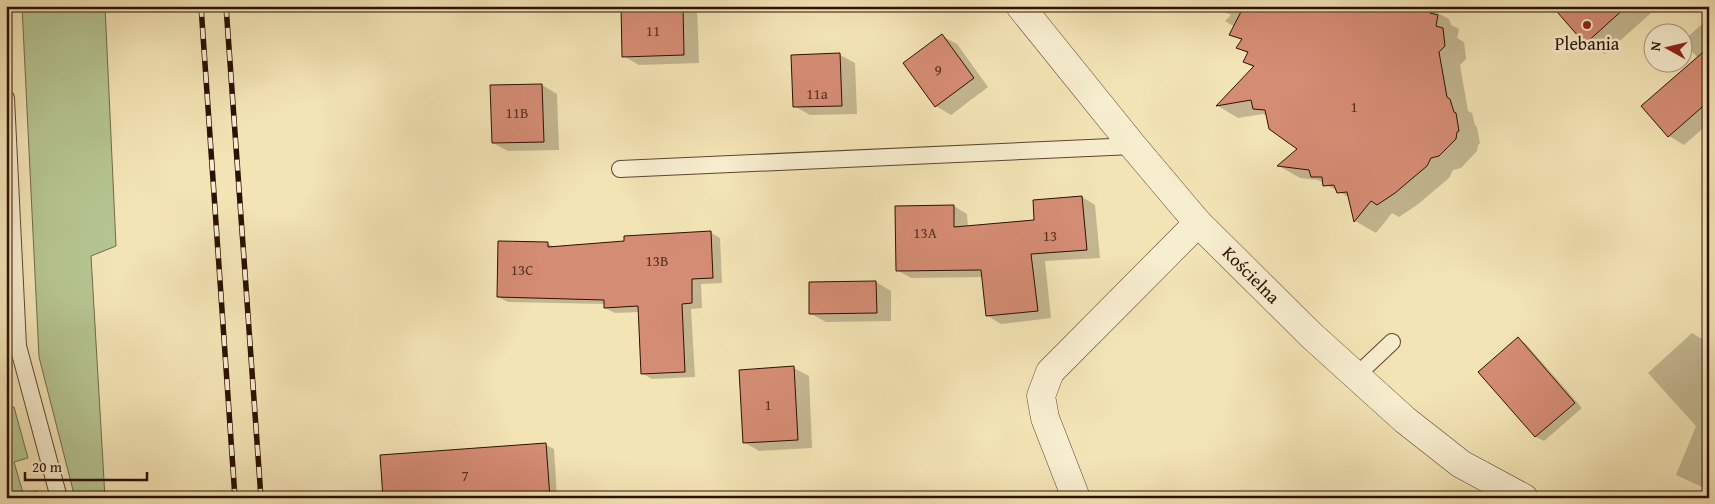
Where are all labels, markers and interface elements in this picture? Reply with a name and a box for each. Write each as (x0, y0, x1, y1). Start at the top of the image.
marker: Plebania (1581, 19, 1593, 31)
house number: 11 (646, 20, 660, 41)
north arrow (1642, 22, 1692, 72)
place label: Plebania (1555, 30, 1620, 57)
text: N (1645, 40, 1666, 52)
house number: 9 (934, 59, 942, 80)
house number: 11a (806, 83, 828, 104)
house number: 1 (1350, 96, 1358, 117)
house number: 11B (506, 102, 528, 123)
house number: 13A (913, 222, 937, 243)
house number: 13 (1043, 225, 1057, 246)
street label: Kościelna (1216, 240, 1287, 310)
house number: 13B (646, 250, 668, 271)
house number: 13C (511, 259, 533, 280)
house number: 1 (764, 394, 772, 415)
scale bar (25, 449, 148, 481)
text: 20 m (32, 456, 63, 477)
house number: 7 (461, 465, 469, 486)

